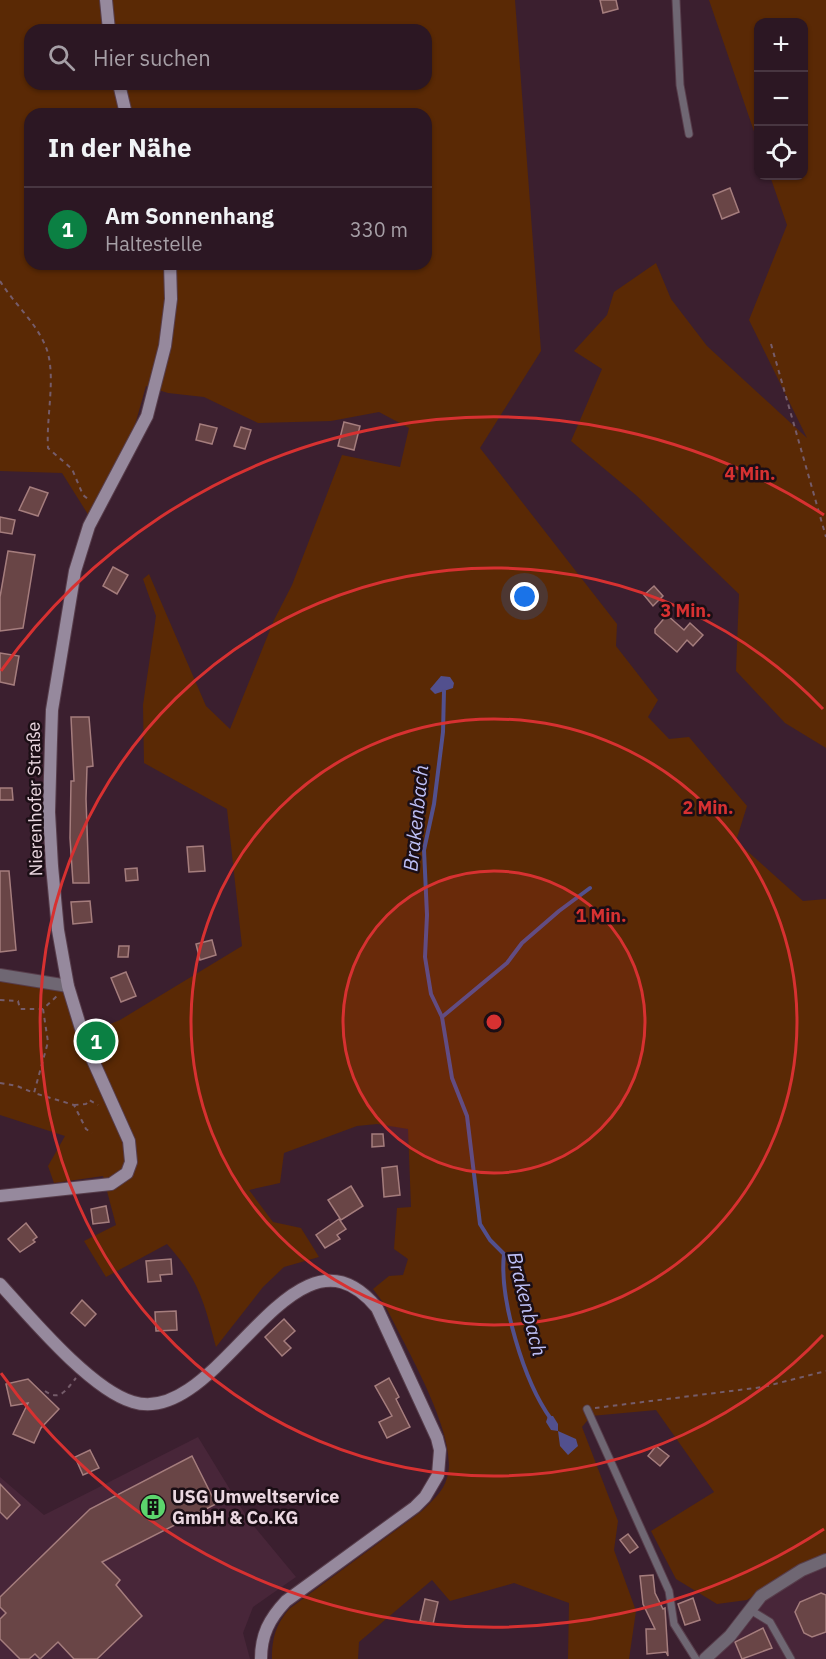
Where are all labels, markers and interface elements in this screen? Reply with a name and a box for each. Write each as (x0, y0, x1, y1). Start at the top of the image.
map controls (754, 18, 808, 180)
button: + (754, 18, 808, 72)
search box (24, 24, 432, 90)
icon: search (45, 41, 78, 74)
text: Hier suchen (93, 43, 211, 72)
button: − (754, 72, 808, 126)
button: locate (754, 126, 808, 180)
text: In der Nähe (48, 130, 192, 164)
text: Am Sonnenhang (105, 201, 274, 230)
text: 1 (62, 216, 74, 243)
text: 330 m (350, 216, 408, 243)
text: Haltestelle (105, 230, 202, 257)
text: 4 Min. (724, 462, 776, 485)
your location (510, 582, 539, 611)
text: 3 Min. (660, 599, 712, 622)
street label: Nierenhofer Straße (22, 721, 47, 877)
water label: Brakenbach (396, 763, 435, 873)
text: 2 Min. (682, 796, 734, 819)
text: 1 Min. (575, 904, 627, 927)
centre of rings (484, 1012, 504, 1032)
pin: 1 (76, 1018, 116, 1064)
water label: Brakenbach (501, 1249, 554, 1359)
place label: USG Umweltservice GmbH & Co.KG (172, 1485, 339, 1529)
building icon: USG Umweltservice GmbH & Co.KG (138, 1492, 168, 1522)

